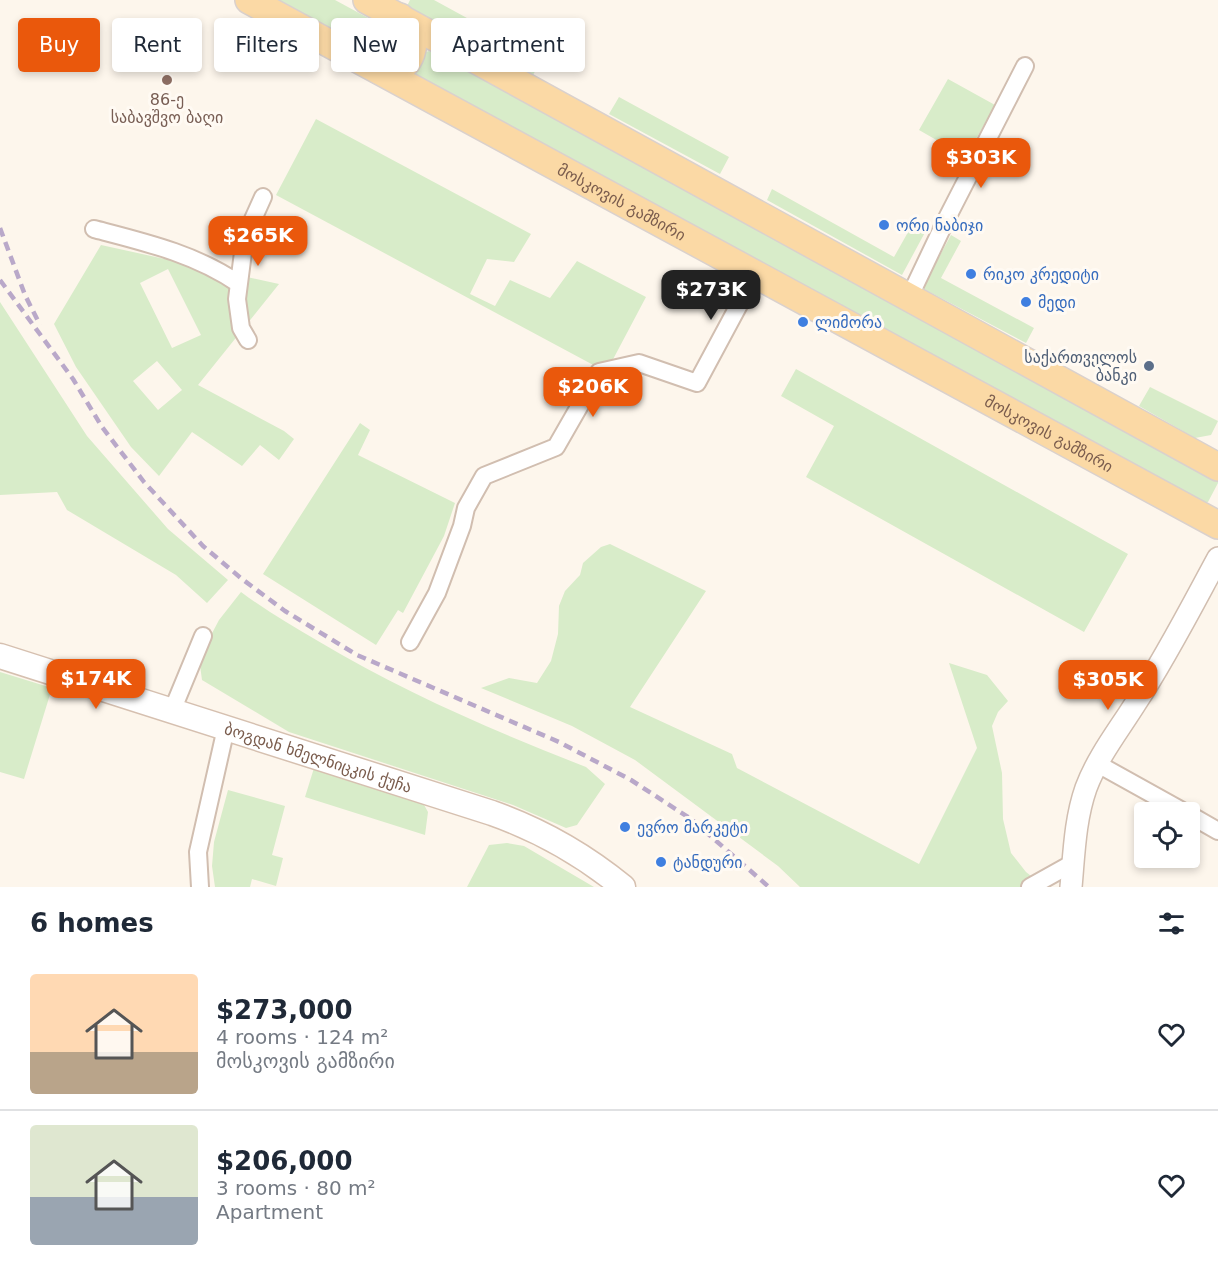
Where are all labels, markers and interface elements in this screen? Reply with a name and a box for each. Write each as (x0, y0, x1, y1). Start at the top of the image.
chip: Buy (18, 18, 100, 72)
chip: Rent (112, 18, 202, 72)
chip: Filters (214, 18, 319, 72)
chip: New (331, 18, 419, 72)
chip: Apartment (431, 18, 585, 72)
marker: 86-ე საბავშვო ბაღი (160, 73, 174, 87)
place label: 86-ე საბავშვო ბაღი (111, 90, 223, 127)
pin: $303K (939, 138, 1023, 189)
text: $303K (945, 145, 1017, 169)
street label: მოსკოვის გამზირი (554, 160, 689, 245)
pin: $265K (216, 216, 300, 267)
place label: ორი ნაბიჯი (896, 216, 983, 235)
marker: ორი ნაბიჯი (877, 218, 891, 232)
text: $265K (222, 223, 294, 247)
place label: რიკო კრედიტი (983, 265, 1099, 284)
marker: რიკო კრედიტი (964, 267, 978, 281)
pin: $273K (669, 270, 753, 321)
text: $273K (675, 277, 747, 301)
place label: მედი (1038, 293, 1076, 312)
marker: მედი (1019, 295, 1033, 309)
place label: ლიმორა (815, 313, 882, 332)
marker: ლიმორა (796, 315, 810, 329)
place label: საქართველოს ბანკი (1024, 348, 1137, 385)
marker: საქართველოს ბანკი (1142, 359, 1156, 373)
pin: $206K (551, 367, 635, 418)
text: $206K (557, 374, 629, 398)
street label: მოსკოვის გამზირი (981, 392, 1116, 476)
pin: $174K (54, 659, 138, 710)
pin: $305K (1066, 660, 1150, 711)
text: $174K (60, 666, 132, 690)
text: $305K (1072, 667, 1144, 691)
street label: ბოგდან ხმელნიცკის ქუჩა (222, 719, 414, 797)
map controls (1134, 802, 1200, 868)
button: locate (1134, 802, 1200, 868)
place label: ევრო მარკეტი (637, 818, 748, 837)
marker: ევრო მარკეტი (618, 820, 632, 834)
place label: ტანდური (673, 853, 742, 872)
marker: ტანდური (654, 855, 668, 869)
icon: filters (1155, 907, 1188, 940)
text: 6 homes (30, 908, 154, 938)
text: $273,000 (216, 995, 353, 1025)
icon: home (78, 998, 150, 1070)
icon: heart (1155, 1018, 1188, 1051)
text: 4 rooms · 124 m² (216, 1025, 388, 1049)
text: მოსკოვის გამზირი (216, 1049, 395, 1073)
text: $206,000 (216, 1146, 353, 1176)
icon: home (78, 1149, 150, 1221)
icon: heart (1155, 1169, 1188, 1202)
text: 3 rooms · 80 m² (216, 1176, 376, 1200)
text: Apartment (216, 1200, 323, 1224)

